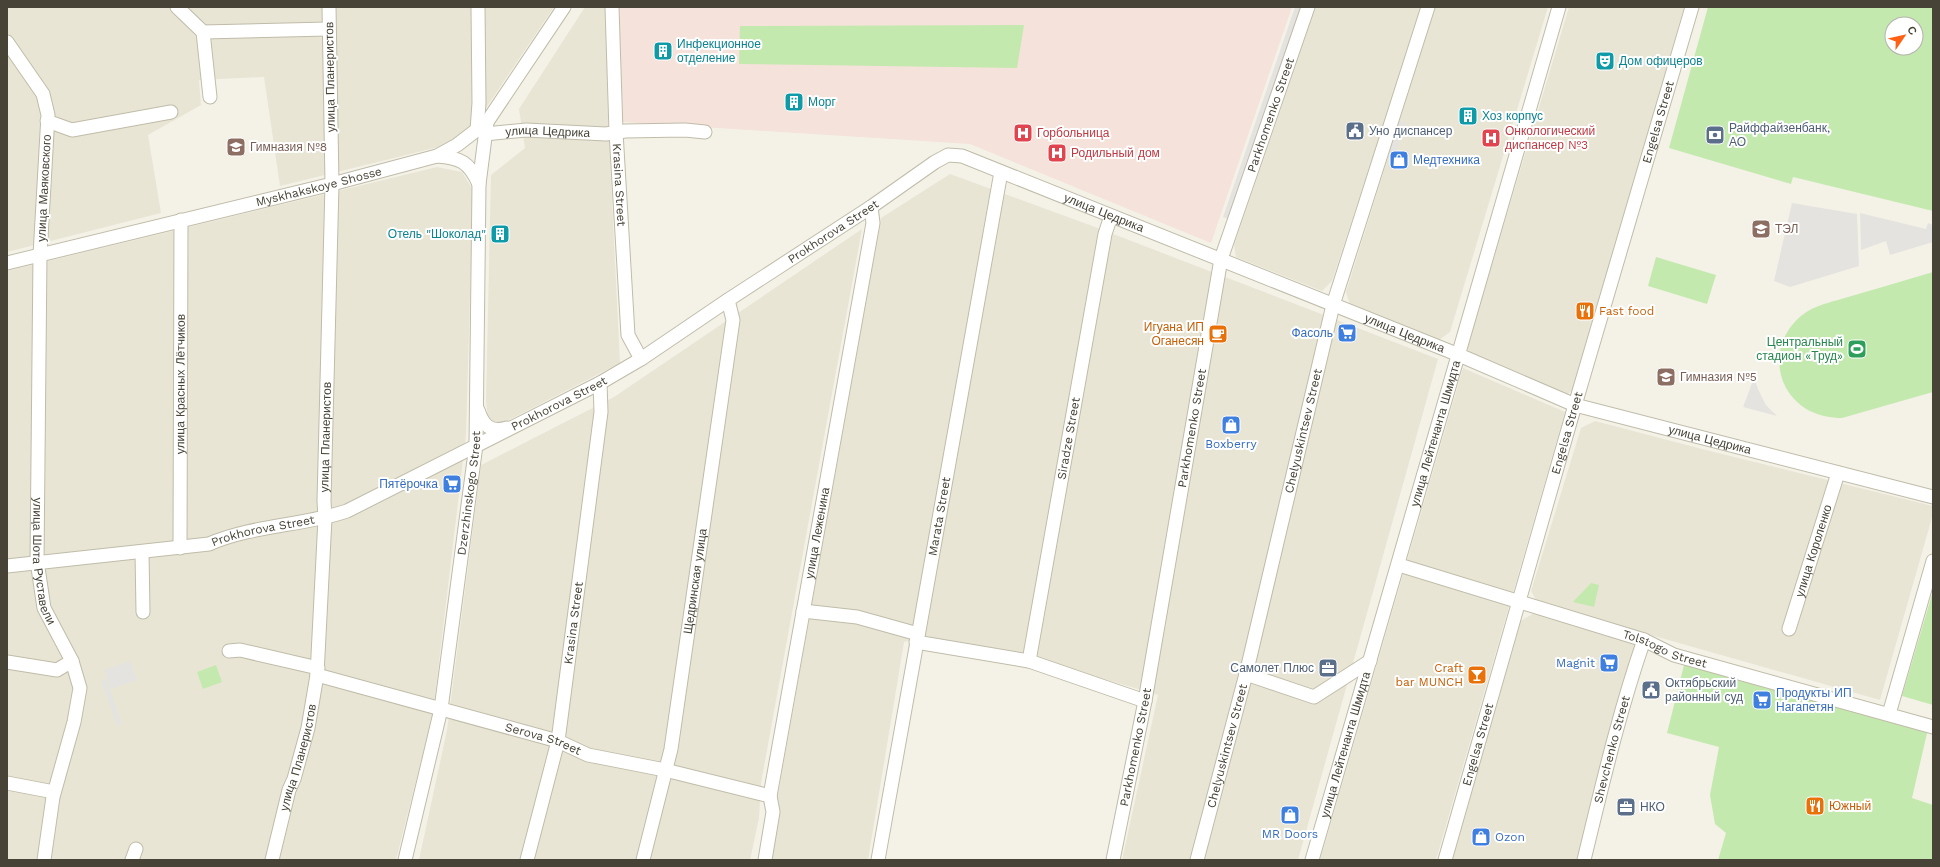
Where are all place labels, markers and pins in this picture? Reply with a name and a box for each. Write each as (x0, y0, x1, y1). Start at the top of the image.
place label: Инфекционное отделение (677, 37, 761, 65)
building icon: Инфекционное отделение (652, 40, 674, 62)
theatre icon: Дом офицеров (1594, 50, 1616, 72)
place label: Дом офицеров (1619, 54, 1703, 68)
building icon: Морг (783, 91, 805, 113)
place label: Морг (808, 95, 836, 109)
building icon: Хоз корпус (1457, 105, 1479, 127)
place label: Хоз корпус (1482, 109, 1543, 123)
public building icon: Уно диспансер (1344, 120, 1366, 142)
place label: Райффайзенбанк, АО (1729, 121, 1830, 149)
hospital icon: Горбольница (1012, 122, 1034, 144)
place label: Уно диспансер (1369, 124, 1453, 138)
place label: Онкологический диспансер №3 (1505, 124, 1595, 152)
bank icon: Райффайзенбанк, АО (1704, 124, 1726, 146)
place label: Горбольница (1037, 126, 1110, 140)
hospital icon: Онкологический диспансер №3 (1480, 127, 1502, 149)
school or university icon: Гимназия №8 (225, 136, 247, 158)
place label: Гимназия №8 (250, 140, 327, 154)
hospital icon: Родильный дом (1046, 142, 1068, 164)
place label: Родильный дом (1071, 146, 1160, 160)
shop icon: Медтехника (1388, 149, 1410, 171)
place label: Медтехника (1413, 153, 1480, 167)
school or university icon: ТЭЛ (1750, 218, 1772, 240)
place label: ТЭЛ (1775, 222, 1798, 236)
building icon: Отель "Шоколад" (489, 223, 511, 245)
place label: Отель "Шоколад" (388, 227, 486, 241)
restaurant icon: Fast food (1574, 300, 1596, 322)
place label: Fast food (1599, 304, 1654, 318)
place label: Игуана ИП Оганесян (1144, 320, 1204, 348)
supermarket icon: Фасоль (1336, 322, 1358, 344)
cafe icon: Игуана ИП Оганесян (1207, 323, 1229, 345)
place label: Фасоль (1291, 326, 1333, 340)
place label: Центральный стадион «Труд» (1756, 335, 1843, 363)
sports icon: Центральный стадион «Труд» (1846, 338, 1868, 360)
school or university icon: Гимназия №5 (1655, 366, 1677, 388)
place label: Гимназия №5 (1680, 370, 1757, 384)
shop icon: Boxberry (1220, 414, 1242, 436)
place label: Boxberry (1205, 437, 1258, 451)
supermarket icon: Пятёрочка (441, 473, 463, 495)
place label: Пятёрочка (379, 477, 438, 491)
supermarket icon: Magnit (1598, 652, 1620, 674)
place label: Magnit (1556, 656, 1595, 670)
office icon: Самолет Плюс (1317, 657, 1339, 679)
place label: Самолет Плюс (1230, 661, 1314, 675)
place label: Craft bar MUNCH (1395, 661, 1463, 689)
bar icon: Craft bar MUNCH (1466, 664, 1488, 686)
place label: Октябрьский районный суд (1665, 676, 1743, 704)
public building icon: Октябрьский районный суд (1640, 679, 1662, 701)
place label: Продукты ИП Нагапетян (1776, 686, 1852, 714)
supermarket icon: Продукты ИП Нагапетян (1751, 689, 1773, 711)
restaurant icon: Южный (1804, 795, 1826, 817)
office icon: НКО (1615, 796, 1637, 818)
place label: Южный (1829, 799, 1871, 813)
place label: НКО (1640, 800, 1665, 814)
shop icon: MR Doors (1279, 804, 1301, 826)
shop icon: Ozon (1470, 826, 1492, 848)
place label: MR Doors (1262, 827, 1318, 841)
place label: Ozon (1495, 830, 1525, 844)

